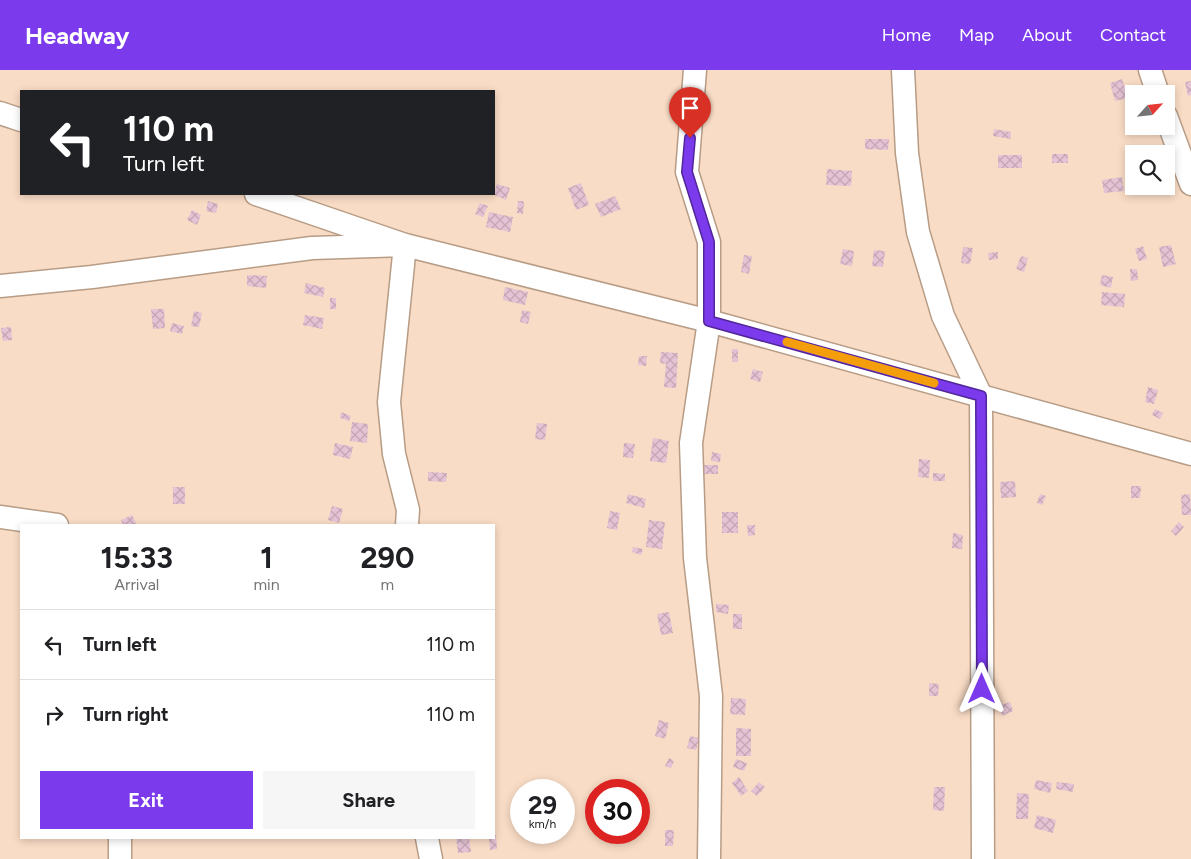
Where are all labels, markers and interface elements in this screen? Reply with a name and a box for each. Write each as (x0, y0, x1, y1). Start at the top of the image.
text: Headway (25, 21, 129, 50)
text: Home (882, 24, 931, 46)
text: Map (959, 24, 994, 46)
text: About (1022, 24, 1072, 46)
text: Contact (1100, 24, 1166, 46)
north arrow (1125, 85, 1175, 135)
map controls (1125, 85, 1175, 195)
pin (669, 87, 711, 138)
icon: arrive (676, 94, 704, 122)
text: 110 m (123, 108, 214, 150)
icon: left (40, 110, 105, 175)
button: search (1125, 145, 1175, 195)
text: Turn left (123, 150, 205, 177)
text: 15:33 (101, 539, 173, 576)
text: 1 (260, 539, 273, 576)
text: 290 (360, 539, 414, 576)
text: Arrival (114, 575, 159, 594)
text: min (253, 575, 280, 594)
text: m (381, 575, 394, 594)
icon: left (40, 631, 68, 659)
text: Turn left (83, 633, 157, 656)
text: 110 m (426, 633, 475, 656)
position arrow (955, 662, 1007, 714)
icon: right (40, 701, 68, 729)
text: Turn right (83, 703, 169, 726)
text: 110 m (426, 703, 475, 726)
button: Exit (40, 771, 253, 829)
button: Share (263, 771, 475, 829)
speed limit sign: 30 (585, 779, 650, 844)
text: 29 (528, 790, 557, 820)
text: km/h (529, 817, 556, 831)

